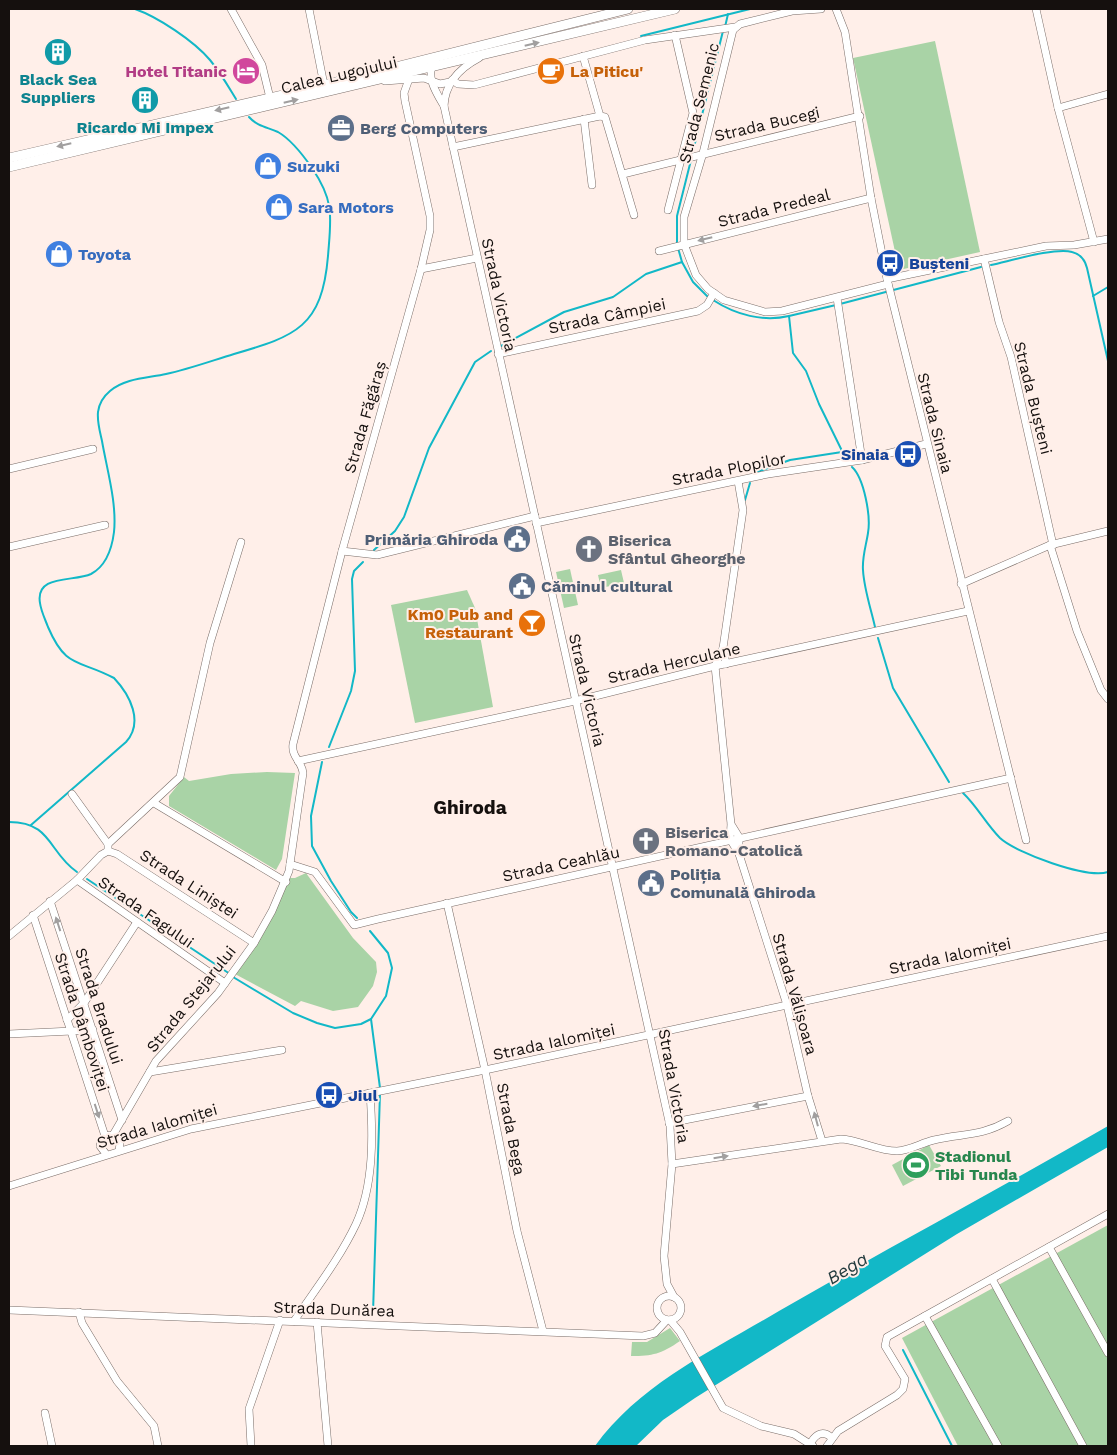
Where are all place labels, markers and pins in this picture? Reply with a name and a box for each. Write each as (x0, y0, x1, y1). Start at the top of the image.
building icon: Black Sea Suppliers (43, 37, 73, 67)
hotel icon: Hotel Titanic (231, 56, 261, 86)
cafe icon: La Piticu' (536, 56, 566, 86)
place label: Hotel Titanic (125, 62, 227, 81)
place label: La Piticu' (570, 62, 643, 81)
place label: Black Sea Suppliers (19, 70, 98, 107)
building icon: Ricardo Mi Impex (130, 85, 160, 115)
office icon: Berg Computers (326, 113, 356, 143)
place label: Ricardo Mi Impex (76, 118, 214, 137)
place label: Berg Computers (360, 119, 488, 138)
shop icon: Suzuki (253, 151, 283, 181)
place label: Suzuki (287, 157, 340, 176)
shop icon: Sara Motors (264, 192, 294, 222)
place label: Sara Motors (298, 198, 394, 217)
shop icon: Toyota (44, 239, 74, 269)
place label: Toyota (78, 245, 132, 264)
bus stop icon: Bușteni (875, 248, 905, 278)
place label: Bușteni (909, 254, 969, 273)
bus stop icon: Sinaia (893, 439, 923, 469)
place label: Sinaia (841, 445, 890, 464)
public building icon: Primăria Ghiroda (502, 524, 532, 554)
place label: Primăria Ghiroda (364, 530, 499, 549)
place label: Biserica Sfântul Gheorghe (608, 531, 746, 568)
church icon: Biserica Sfântul Gheorghe (574, 534, 604, 564)
public building icon: Căminul cultural (507, 571, 537, 601)
place label: Căminul cultural (541, 577, 673, 596)
place label: Km0 Pub and Restaurant (408, 605, 513, 642)
bar icon: Km0 Pub and Restaurant (517, 608, 547, 638)
place label: Biserica Romano-Catolică (665, 823, 803, 860)
church icon: Biserica Romano-Catolică (631, 826, 661, 856)
place label: Poliția Comunală Ghiroda (670, 865, 816, 902)
public building icon: Poliția Comunală Ghiroda (636, 868, 666, 898)
bus stop icon: Jiul (314, 1080, 344, 1110)
place label: Jiul (348, 1086, 378, 1105)
place label: Stadionul Tibi Tunda (935, 1147, 1018, 1184)
sports icon: Stadionul Tibi Tunda (901, 1150, 931, 1180)

